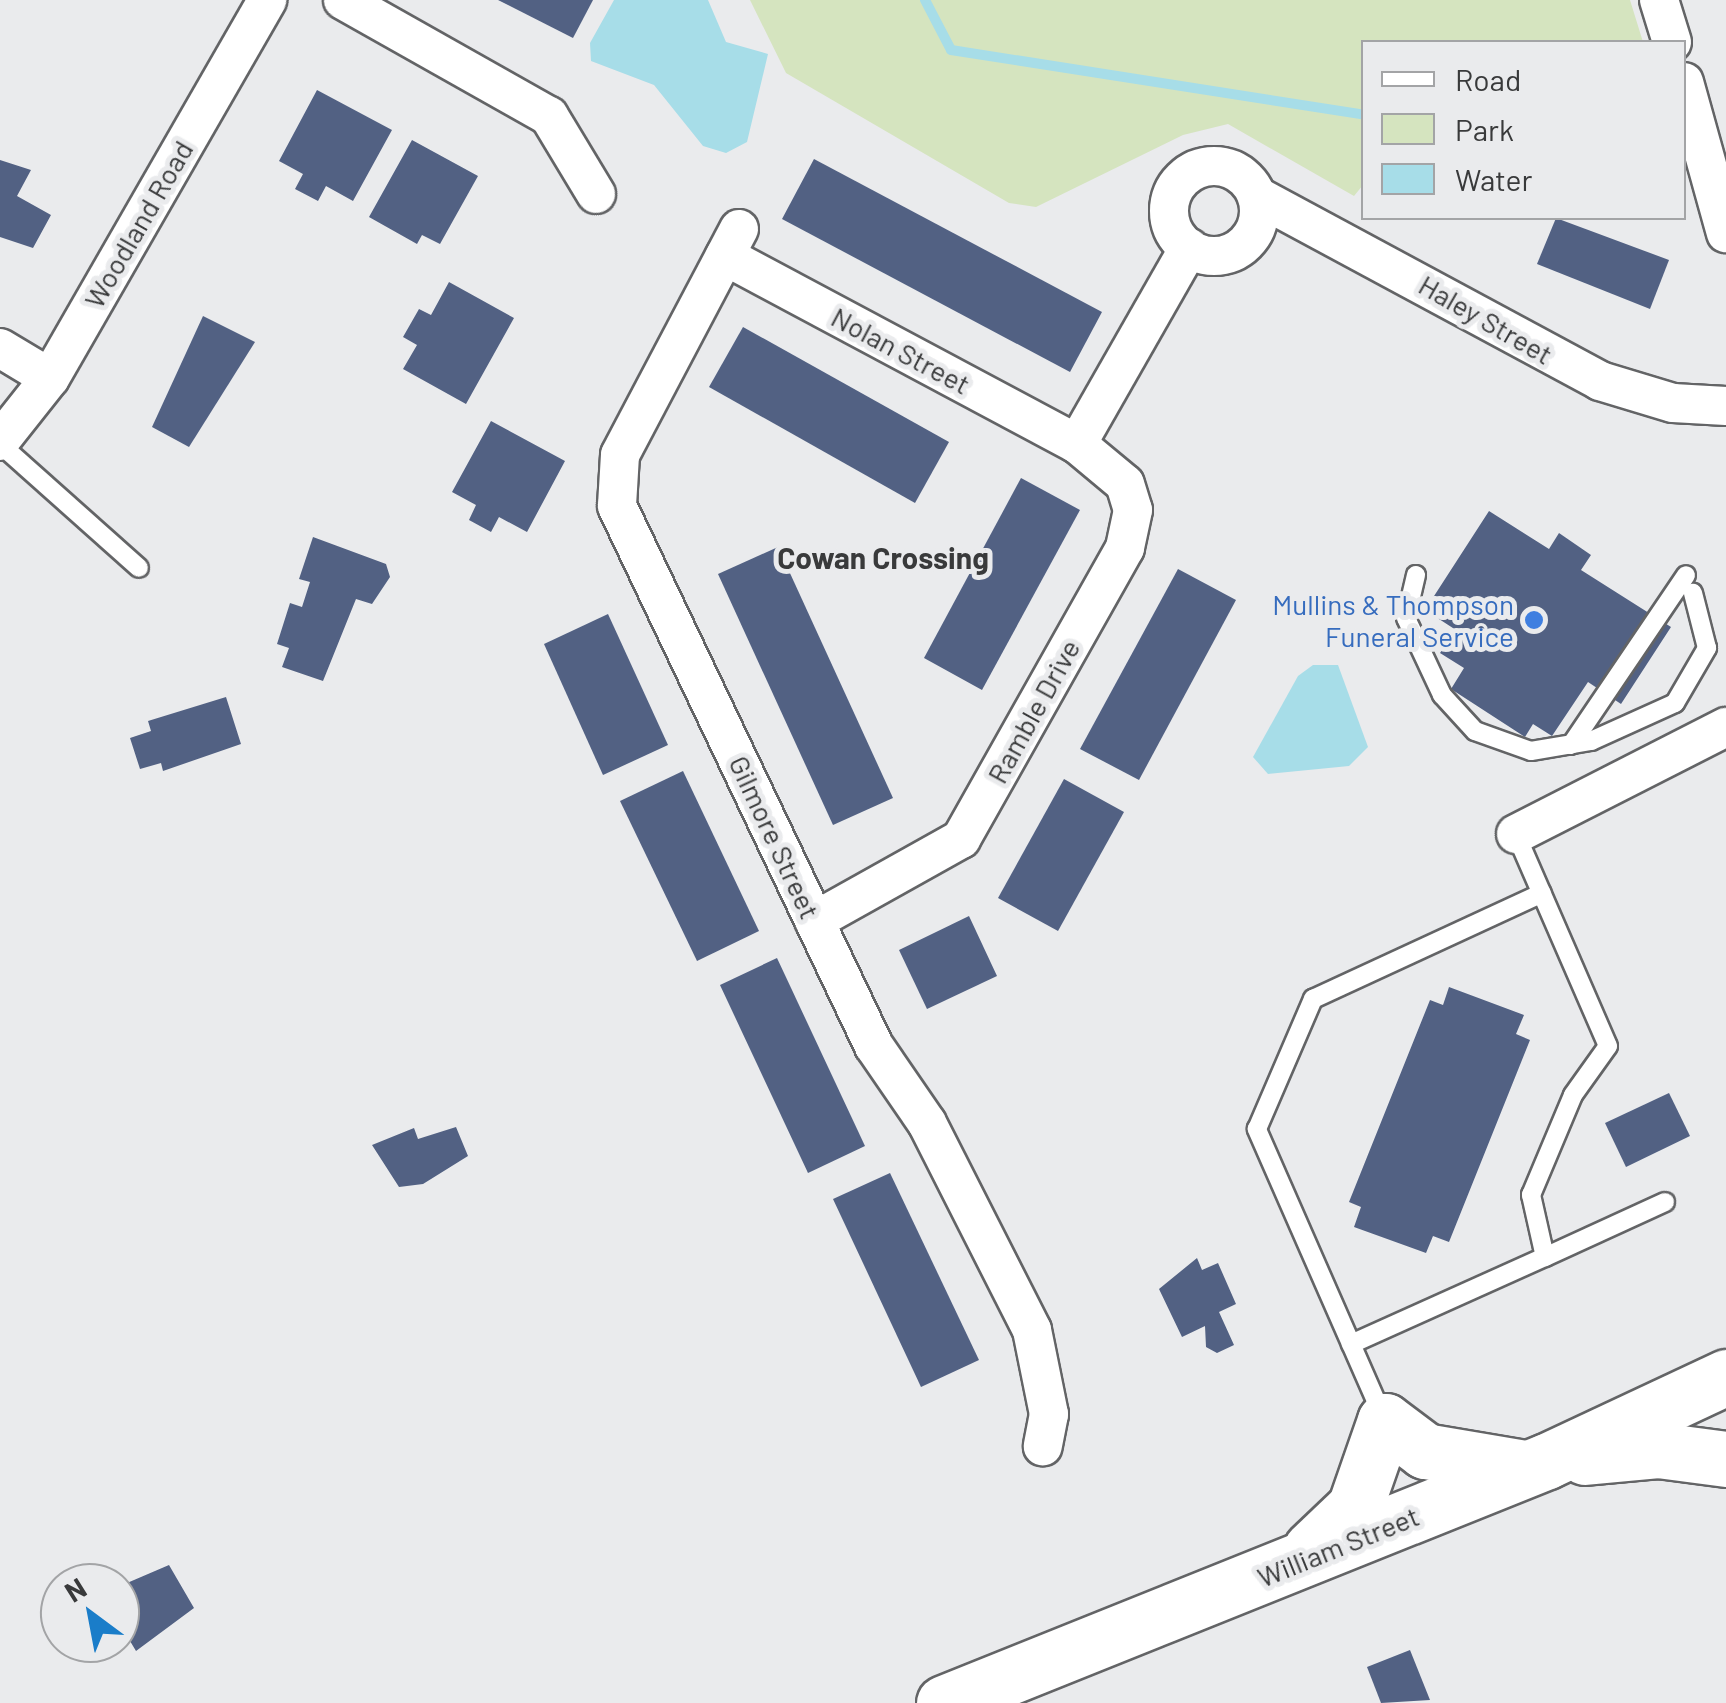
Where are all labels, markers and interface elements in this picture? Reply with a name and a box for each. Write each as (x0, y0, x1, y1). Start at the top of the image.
legend (1361, 40, 1686, 220)
text: Road (1455, 61, 1521, 97)
text: Park (1455, 111, 1514, 147)
street label: Woodland Road (77, 134, 199, 314)
text: Water (1455, 161, 1533, 197)
street label: Haley Street (1413, 267, 1559, 371)
street label: Nolan Street (826, 299, 976, 401)
district label: Cowan Crossing (777, 539, 989, 575)
place label: Mullins & Thompson Funeral Service (1272, 587, 1514, 653)
marker: Mullins & Thompson Funeral Service (1523, 609, 1545, 631)
street label: Ramble Drive (980, 633, 1086, 789)
street label: Gilmore Street (723, 750, 827, 924)
street label: William Street (1252, 1498, 1424, 1594)
north arrow (40, 1563, 140, 1663)
text: N (58, 1570, 92, 1609)

